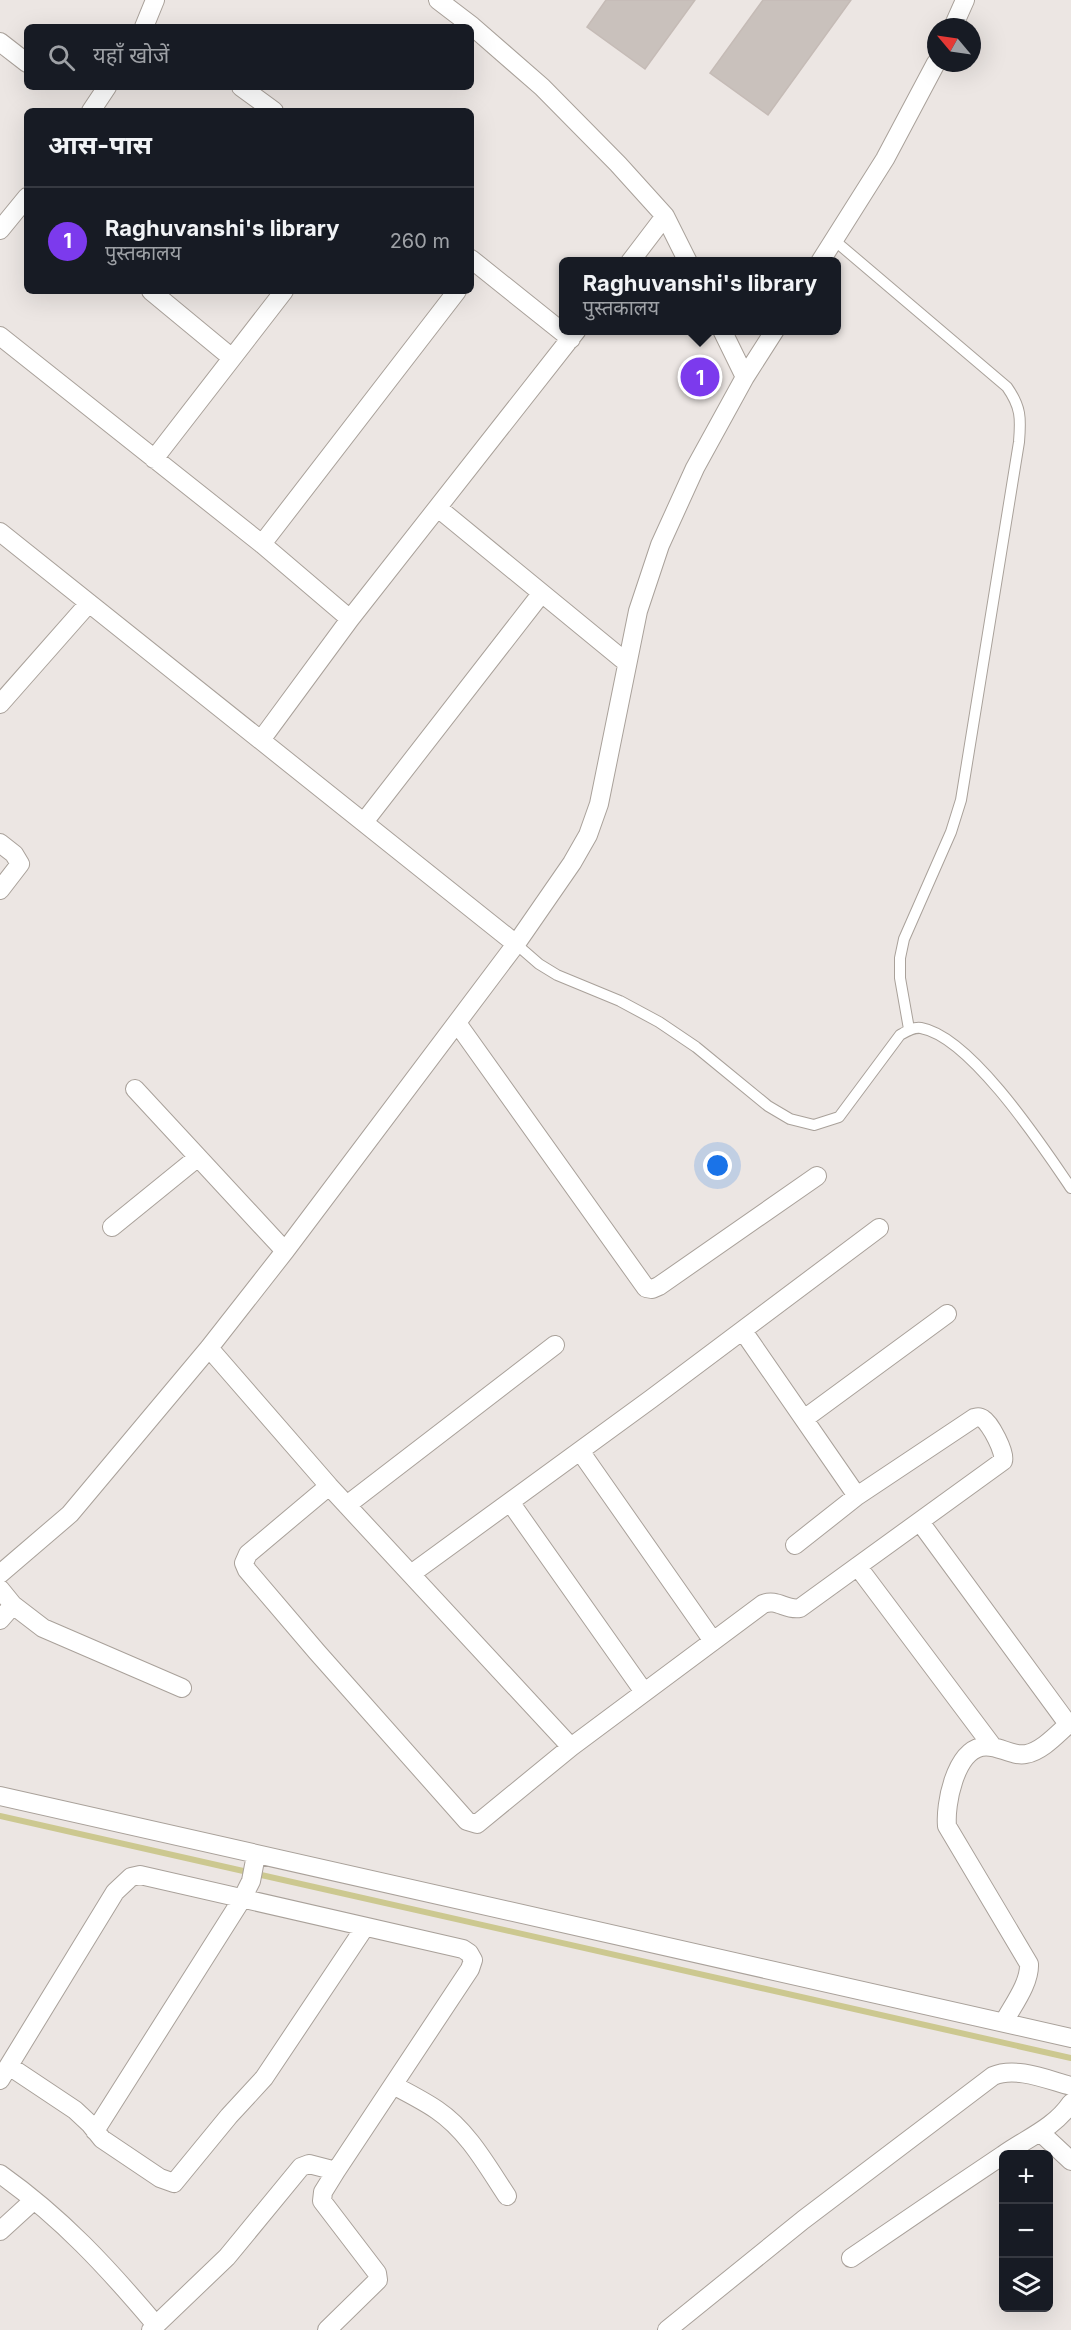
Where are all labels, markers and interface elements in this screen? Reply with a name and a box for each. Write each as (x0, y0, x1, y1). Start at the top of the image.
north arrow (927, 18, 981, 72)
search box (24, 24, 474, 90)
icon: search (45, 41, 78, 74)
text: यहाँ खोजें (93, 42, 169, 68)
text: आस-पास (48, 129, 152, 160)
text: Raghuvanshi's library (105, 215, 339, 241)
text: 1 (63, 229, 72, 253)
text: 260 m (390, 229, 450, 253)
text: पुस्तकालय (105, 241, 181, 265)
popup (559, 257, 841, 335)
text: Raghuvanshi's library (583, 270, 817, 296)
text: पुस्तकालय (583, 296, 659, 320)
pin: 1 (680, 354, 720, 400)
your location (703, 1151, 732, 1180)
map controls (999, 2150, 1053, 2312)
button: + (999, 2150, 1053, 2204)
button: − (999, 2204, 1053, 2258)
button: layers (999, 2258, 1053, 2312)

